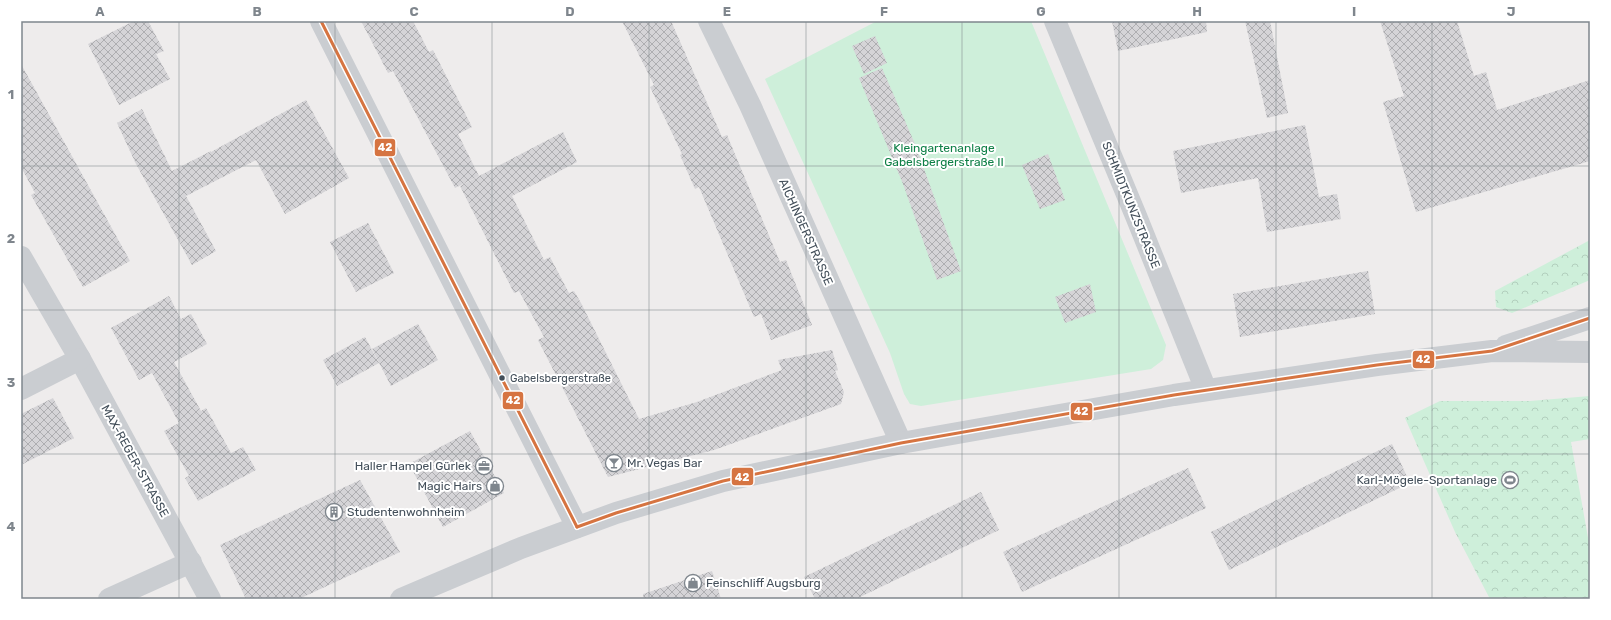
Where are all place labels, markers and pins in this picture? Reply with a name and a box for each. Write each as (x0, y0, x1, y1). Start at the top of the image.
place label: Gabelsbergerstraße (510, 372, 611, 385)
marker: Gabelsbergerstraße (497, 373, 507, 383)
bar icon: Mr. Vegas Bar (604, 453, 624, 473)
office icon: Haller Hampel Gürlek (474, 456, 494, 476)
place label: Mr. Vegas Bar (627, 456, 703, 470)
place label: Haller Hampel Gürlek (355, 459, 472, 473)
sports icon: Karl-Mögele-Sportanlage (1500, 470, 1520, 490)
place label: Karl-Mögele-Sportanlage (1356, 473, 1497, 487)
shop icon: Magic Hairs (485, 476, 505, 496)
place label: Magic Hairs (417, 479, 482, 493)
building icon: Studentenwohnheim (324, 502, 344, 522)
place label: Studentenwohnheim (347, 505, 465, 519)
shop icon: Feinschliff Augsburg (683, 573, 703, 593)
place label: Feinschliff Augsburg (706, 576, 821, 590)

